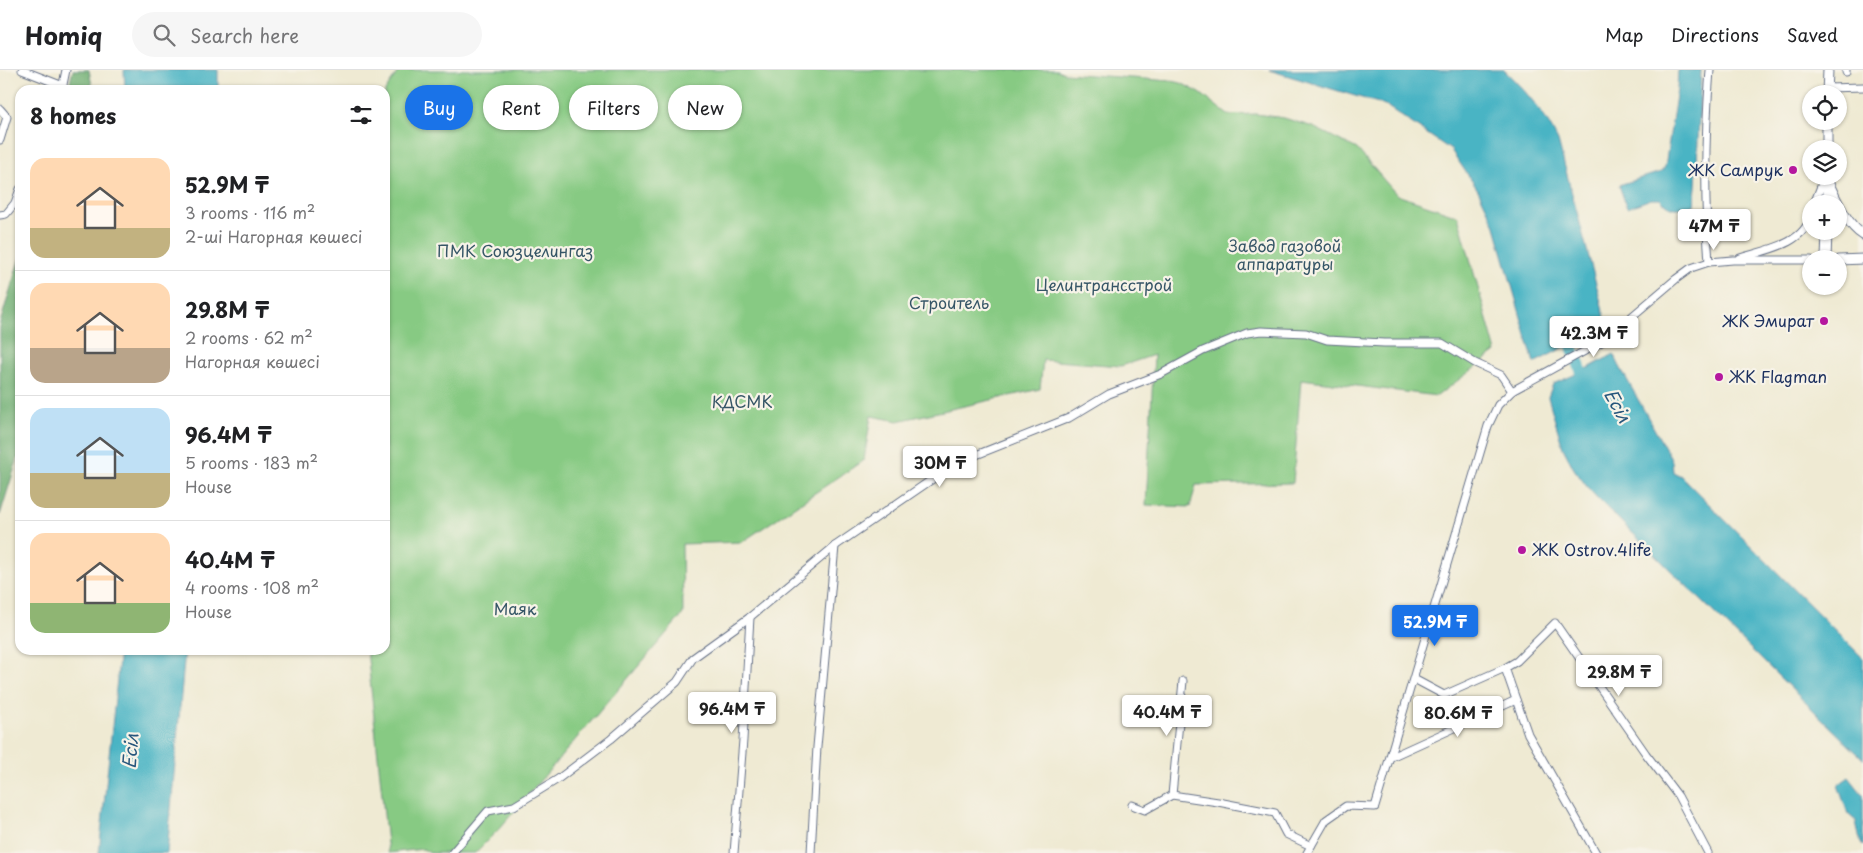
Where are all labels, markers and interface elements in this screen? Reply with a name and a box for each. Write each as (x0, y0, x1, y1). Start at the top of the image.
search box (132, 12, 482, 57)
text: Homiq (25, 17, 102, 53)
icon: search (150, 21, 178, 49)
text: Search here (190, 21, 299, 49)
text: Map (1605, 21, 1643, 48)
text: Directions (1671, 21, 1759, 48)
text: Saved (1787, 21, 1838, 48)
chip: Buy (405, 85, 473, 130)
chip: Rent (483, 85, 559, 130)
chip: Filters (569, 85, 658, 130)
chip: New (668, 85, 742, 130)
map controls (1802, 85, 1847, 295)
button: locate (1802, 85, 1847, 130)
text: 8 homes (30, 99, 116, 131)
icon: filters (347, 101, 375, 129)
button: layers (1802, 140, 1847, 185)
place label: ЖК Самрук (1688, 157, 1783, 181)
marker: ЖК Самрук (1787, 164, 1799, 176)
text: 52.9M ₸ (185, 168, 269, 200)
icon: home (70, 178, 130, 238)
button: + (1802, 195, 1847, 240)
text: 3 rooms · 116 m² (185, 200, 315, 224)
pin: 47M ₸ (1679, 208, 1749, 251)
text: 47M ₸ (1689, 213, 1739, 237)
text: 2-ші Нагорная көшесі (185, 224, 362, 248)
park label: Завод газовой аппаратуры (1229, 233, 1341, 275)
park label: ПМК Союзцелингаз (437, 238, 593, 262)
button: − (1802, 250, 1847, 295)
park label: Целинтрансстрой (1036, 272, 1172, 296)
park label: Строитель (909, 290, 989, 314)
text: 29.8M ₸ (185, 293, 269, 325)
icon: home (70, 303, 130, 363)
place label: ЖК Эмират (1722, 308, 1815, 332)
marker: ЖК Эмират (1818, 315, 1830, 327)
pin: 42.3M ₸ (1548, 316, 1640, 358)
text: 42.3M ₸ (1560, 320, 1628, 344)
text: 2 rooms · 62 m² (185, 325, 313, 349)
text: Нагорная көшесі (185, 349, 320, 373)
place label: ЖК Flagman (1728, 364, 1827, 388)
marker: ЖК Flagman (1713, 371, 1725, 383)
water label: Есіл (1598, 384, 1639, 427)
park label: КДСМК (711, 389, 773, 413)
text: 96.4M ₸ (185, 418, 272, 450)
icon: home (70, 428, 130, 488)
pin: 30M ₸ (905, 446, 975, 488)
text: 5 rooms · 183 m² (185, 450, 318, 474)
text: 30M ₸ (914, 450, 966, 474)
text: House (185, 474, 232, 498)
place label: ЖК Ostrov.4life (1531, 537, 1651, 561)
text: 40.4M ₸ (185, 543, 274, 575)
marker: ЖК Ostrov.4life (1516, 544, 1528, 556)
icon: home (70, 553, 130, 613)
text: 4 rooms · 108 m² (185, 575, 319, 599)
park label: Маяк (494, 596, 537, 620)
text: House (185, 599, 232, 623)
pin: 52.9M ₸ (1389, 604, 1481, 647)
text: 52.9M ₸ (1403, 609, 1467, 633)
pin: 29.8M ₸ (1573, 654, 1665, 697)
text: 29.8M ₸ (1587, 659, 1651, 683)
pin: 96.4M ₸ (686, 692, 778, 734)
pin: 40.4M ₸ (1121, 694, 1213, 737)
text: 96.4M ₸ (699, 696, 765, 720)
pin: 80.6M ₸ (1412, 696, 1504, 738)
text: 40.4M ₸ (1133, 699, 1201, 723)
text: 80.6M ₸ (1424, 700, 1492, 724)
water label: Есіл (115, 732, 145, 769)

